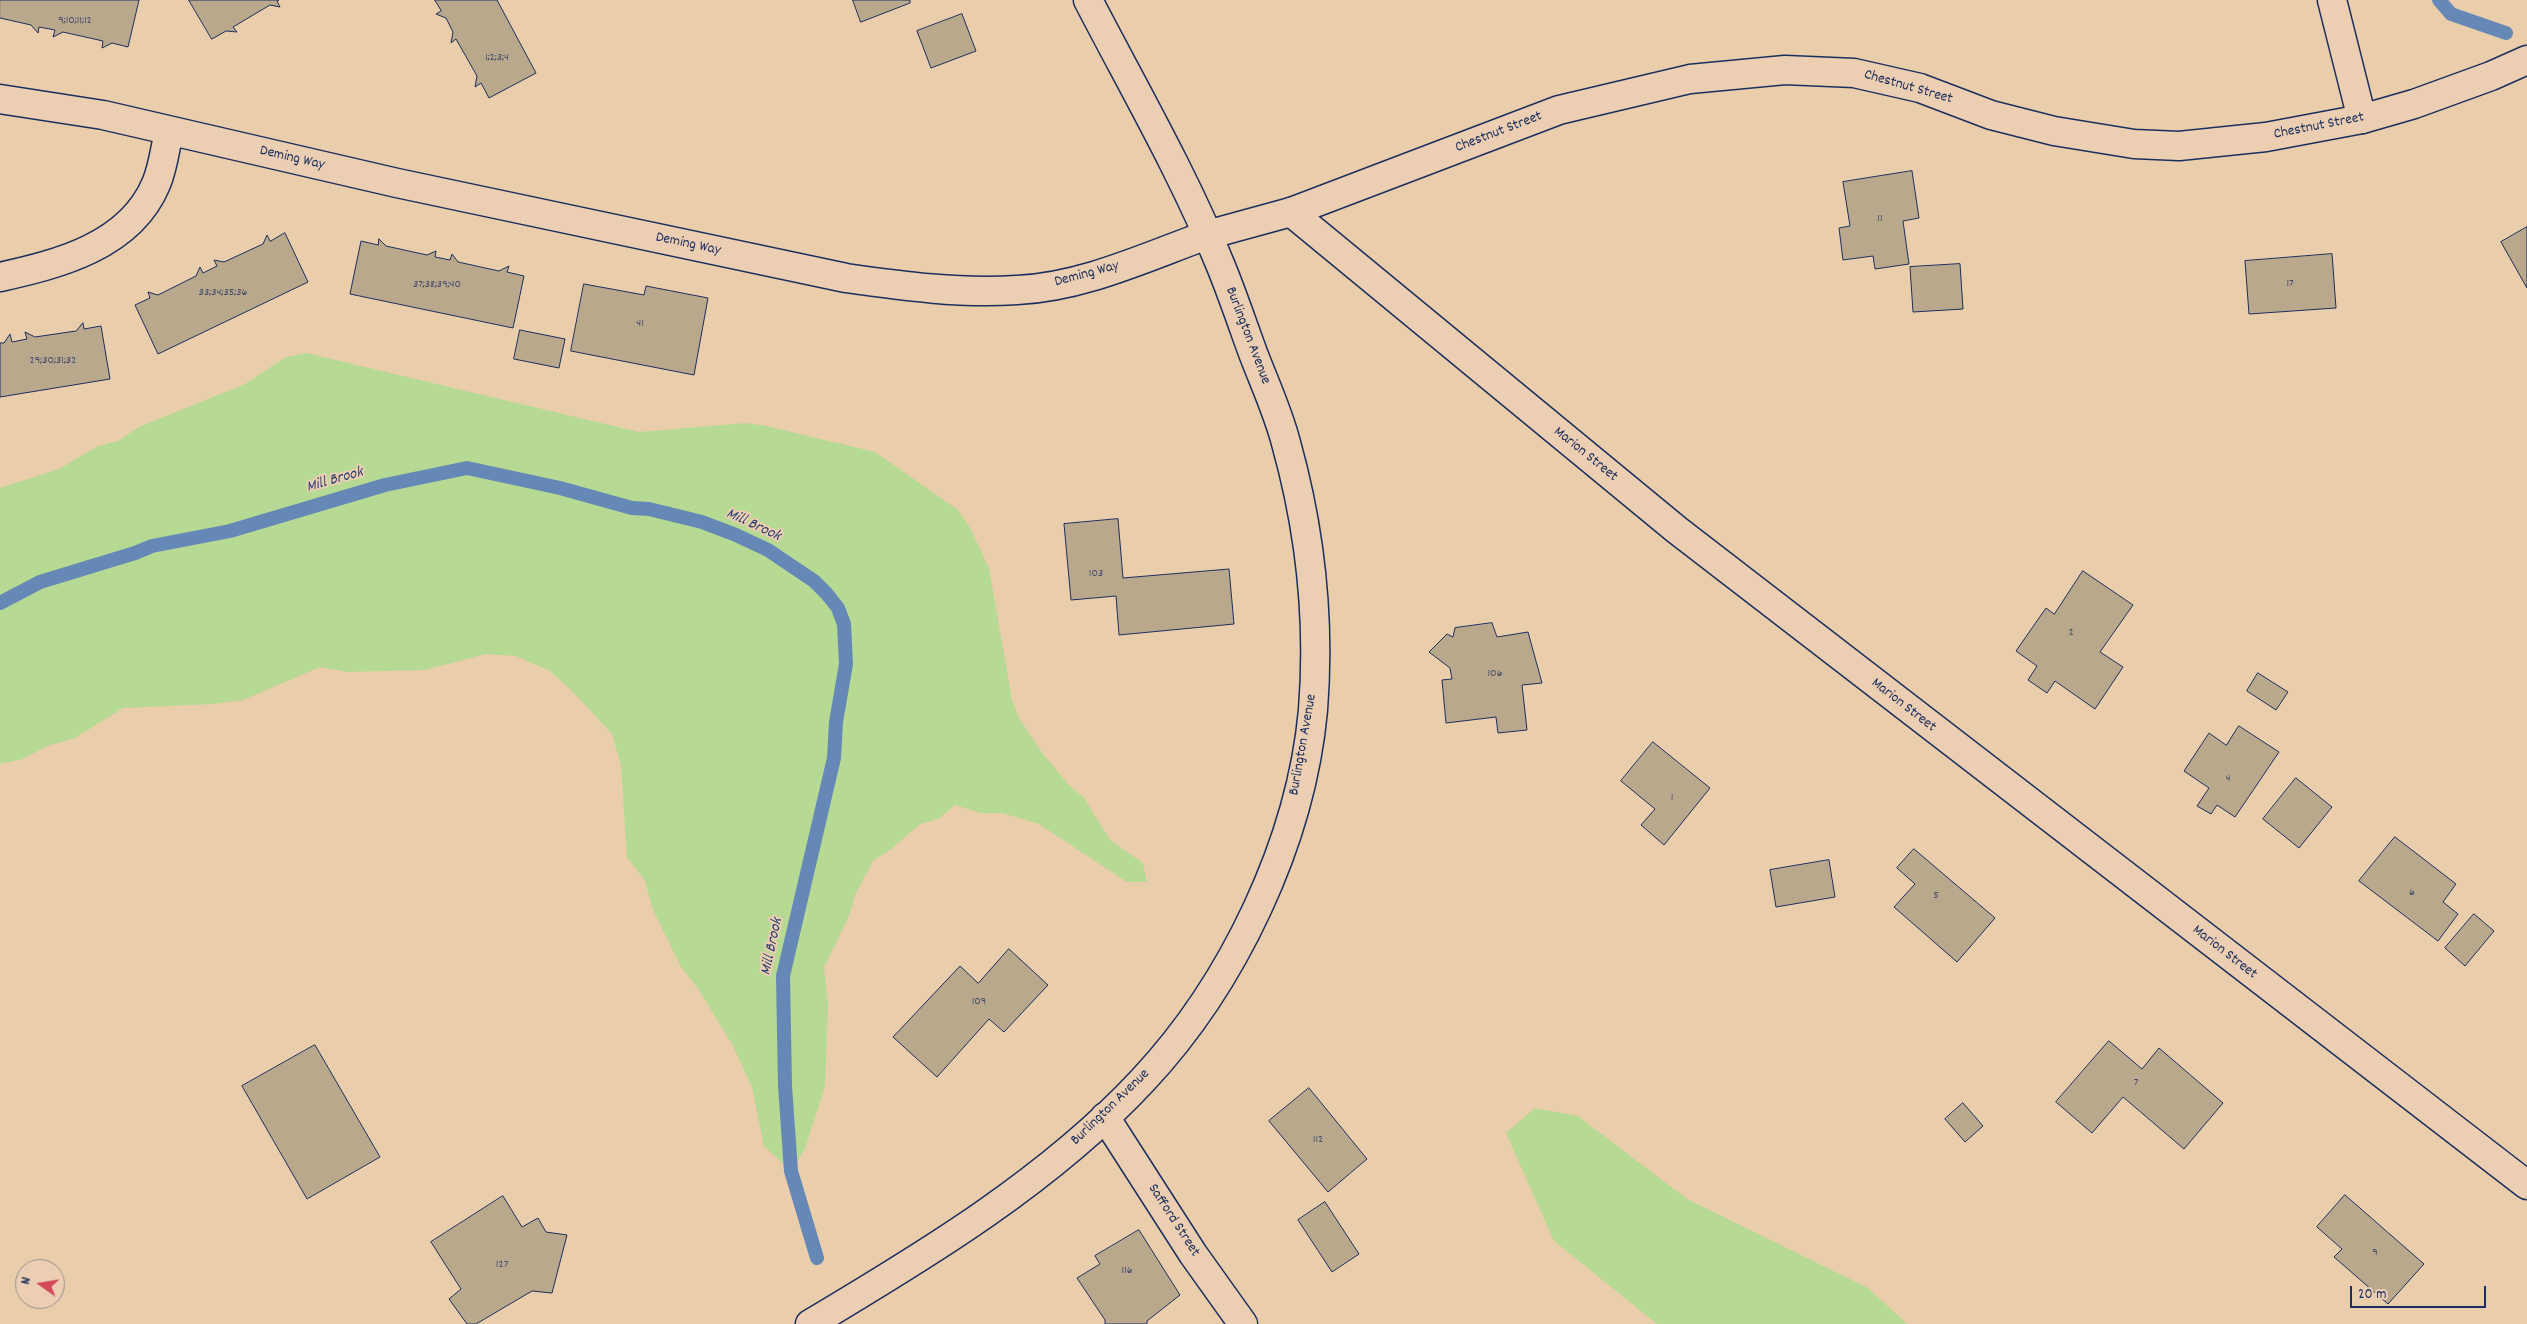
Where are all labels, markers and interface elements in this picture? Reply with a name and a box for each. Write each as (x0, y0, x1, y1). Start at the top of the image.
house number: 9;10;11;12 (58, 14, 92, 28)
house number: 1;2;3;4 (485, 51, 509, 65)
street label: Chestnut Street (1862, 67, 1954, 109)
street label: Chestnut Street (1453, 108, 1545, 158)
street label: Chestnut Street (2272, 109, 2366, 145)
street label: Deming Way (258, 143, 326, 175)
house number: 11 (1877, 212, 1883, 226)
street label: Deming Way (654, 229, 722, 261)
street label: Deming Way (1053, 258, 1121, 292)
house number: 17 (2286, 277, 2294, 291)
house number: 37;38;39;40 (413, 278, 461, 292)
street label: Burlington Avenue (1220, 285, 1274, 387)
house number: 33;34;35;36 (199, 286, 247, 300)
house number: 41 (636, 317, 644, 331)
house number: 29;30;31;32 (30, 354, 76, 368)
street label: Marion Street (1549, 424, 1621, 486)
water label: Mill Brook (305, 464, 365, 498)
water label: Mill Brook (723, 505, 783, 547)
house number: 103 (1089, 567, 1103, 581)
house number: 2 (2068, 626, 2074, 640)
house number: 106 (1487, 667, 1503, 681)
street label: Marion Street (1867, 675, 1939, 737)
street label: Burlington Avenue (1286, 693, 1322, 797)
house number: 4 (2226, 772, 2230, 786)
house number: 1 (1671, 791, 1673, 805)
house number: 6 (2409, 886, 2415, 900)
house number: 5 (1933, 889, 1939, 903)
water label: Mill Brook (758, 917, 788, 977)
street label: Marion Street (2188, 922, 2260, 984)
house number: 109 (972, 995, 986, 1009)
street label: Burlington Avenue (1068, 1066, 1154, 1150)
house number: 7 (2134, 1076, 2138, 1090)
house number: 112 (1313, 1133, 1323, 1147)
street label: Safford Street (1143, 1181, 1203, 1261)
house number: 9 (2372, 1246, 2378, 1260)
house number: 127 (496, 1258, 508, 1272)
north arrow (15, 1259, 65, 1309)
house number: 116 (1121, 1264, 1133, 1278)
text: N (16, 1275, 37, 1286)
scale bar (2352, 1276, 2488, 1308)
text: 20 m (2358, 1284, 2386, 1306)

